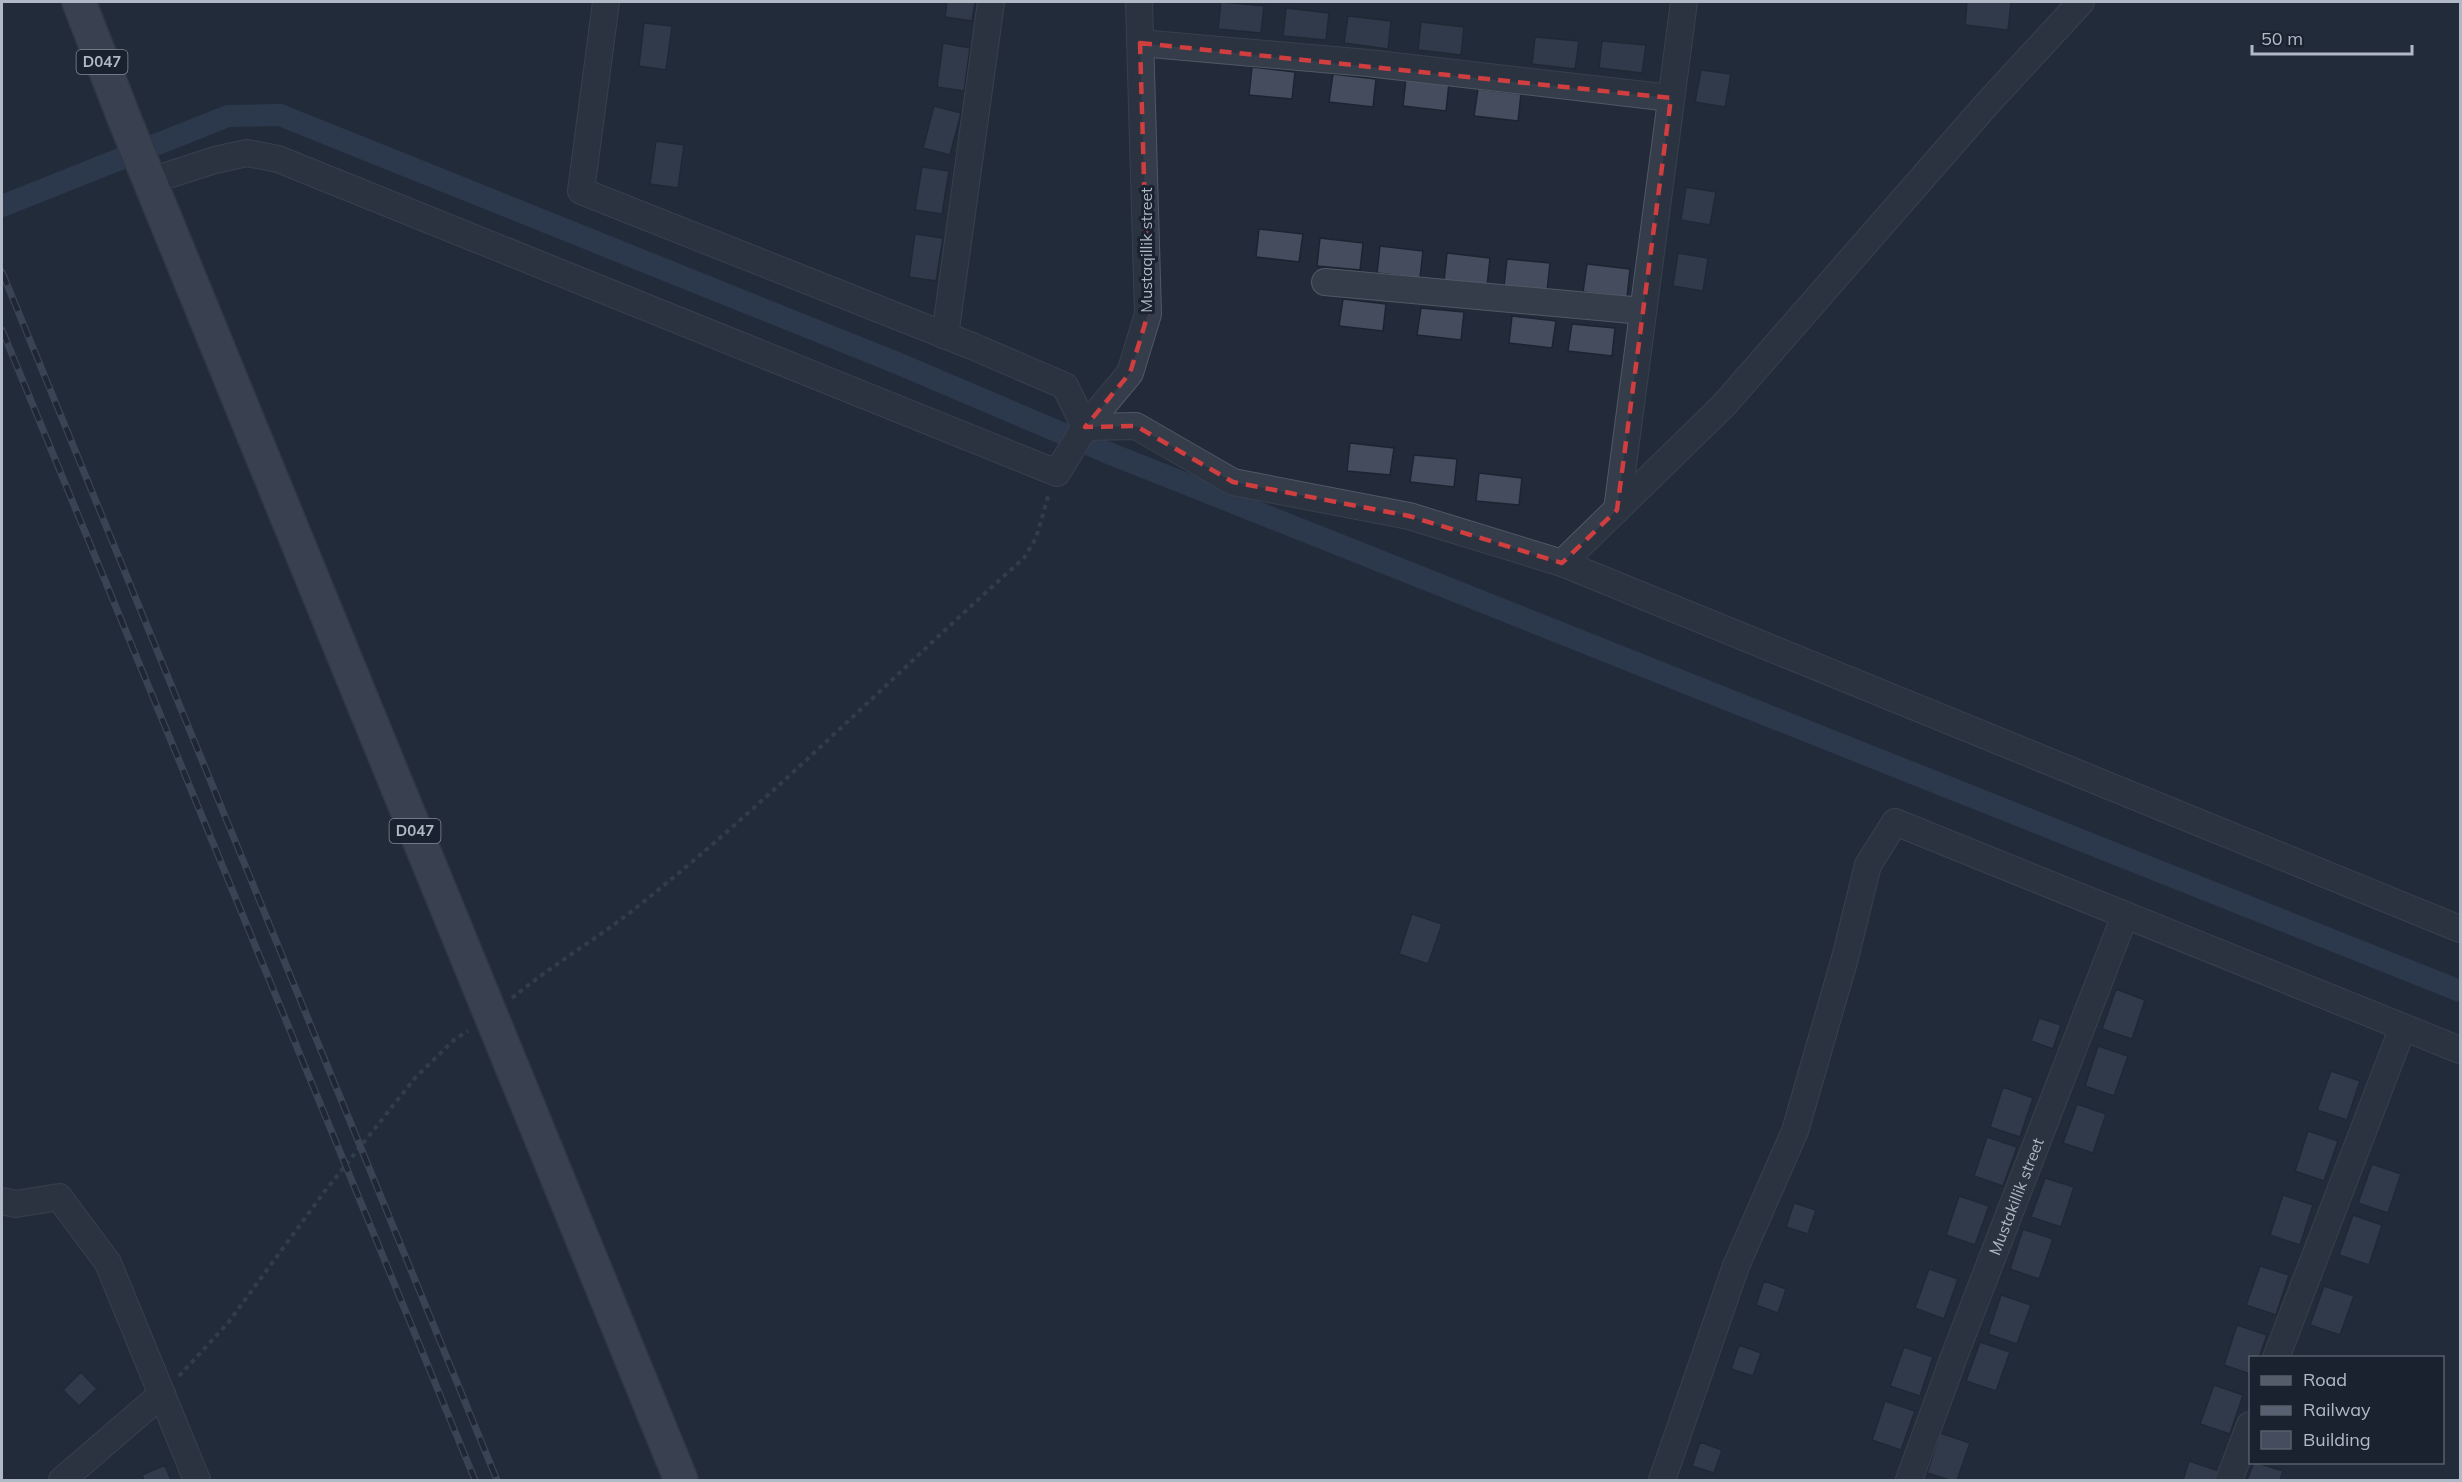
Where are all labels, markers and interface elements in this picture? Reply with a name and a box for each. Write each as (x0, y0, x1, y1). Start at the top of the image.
scale bar (2252, 18, 2412, 56)
text: 50 m (2261, 27, 2303, 50)
road number: D047 (76, 50, 128, 74)
street label: Mustaqillik street (1136, 187, 1156, 313)
road number: D047 (390, 819, 440, 843)
street label: Mustakillik street (1984, 1135, 2048, 1258)
legend (2249, 1356, 2444, 1464)
text: Road (2303, 1368, 2347, 1391)
text: Railway (2303, 1398, 2371, 1421)
text: Building (2303, 1428, 2371, 1451)

